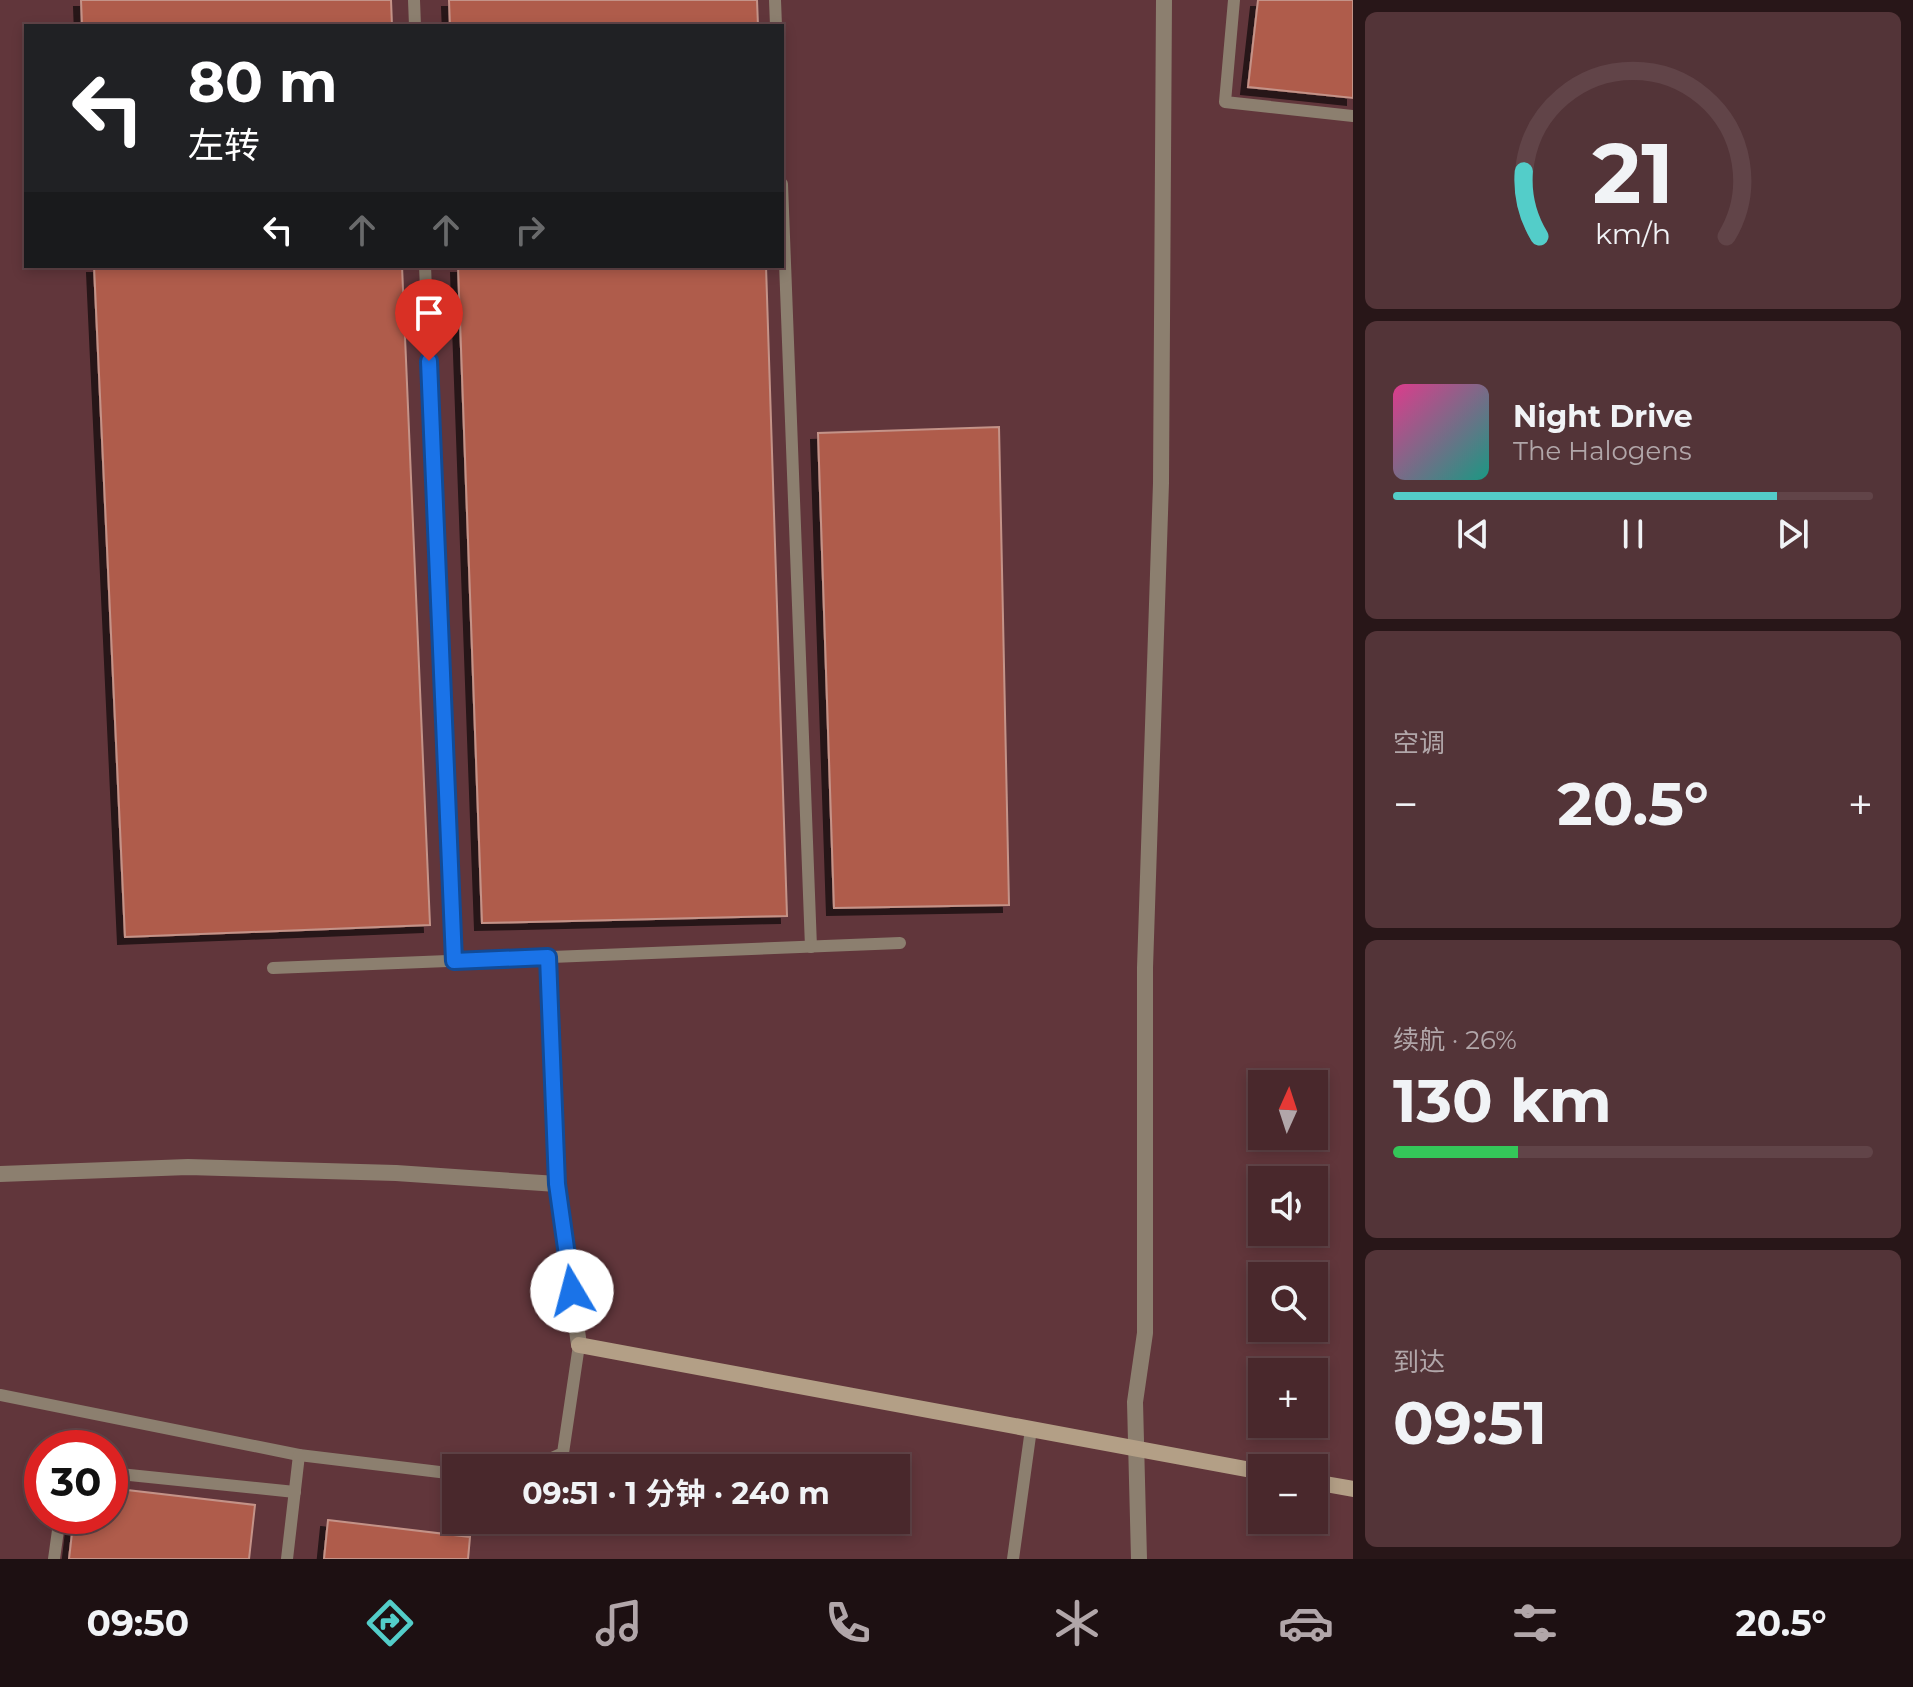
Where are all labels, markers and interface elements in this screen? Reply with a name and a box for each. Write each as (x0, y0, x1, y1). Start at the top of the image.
text: 80 m (188, 48, 338, 116)
icon: left (56, 56, 160, 160)
text: 21 (1592, 121, 1674, 223)
text: 左转 (188, 123, 260, 167)
icon: left (256, 208, 300, 252)
icon: ahead (340, 208, 384, 252)
icon: ahead (424, 208, 468, 252)
icon: right (508, 208, 552, 252)
text: km/h (1595, 216, 1671, 251)
pin (395, 279, 463, 361)
icon: arrive (407, 291, 451, 335)
text: Night Drive (1513, 398, 1693, 435)
text: The Halogens (1513, 435, 1692, 467)
icon: previous (1451, 512, 1495, 556)
icon: pause (1611, 512, 1655, 556)
icon: next (1771, 512, 1815, 556)
text: 空调 (1393, 727, 1445, 759)
text: 20.5° (1557, 767, 1709, 840)
text: − (1393, 777, 1418, 831)
text: + (1848, 777, 1873, 831)
text: 续航 · 26% (1393, 1024, 1517, 1056)
text: 130 km (1393, 1064, 1612, 1137)
north arrow (1248, 1070, 1328, 1150)
map controls (1248, 1070, 1328, 1534)
button: sound (1248, 1166, 1328, 1246)
position arrow (530, 1249, 614, 1333)
button: search (1248, 1262, 1328, 1342)
text: 到达 (1393, 1346, 1445, 1378)
button: + (1248, 1358, 1328, 1438)
text: 09:51 (1393, 1386, 1547, 1459)
speed limit sign: 30 (24, 1430, 128, 1534)
button: − (1248, 1454, 1328, 1534)
text: 09:51 · 1 分钟 · 240 m (522, 1475, 830, 1512)
icon: directions (362, 1595, 418, 1651)
icon: music (591, 1595, 647, 1651)
icon: phone (820, 1595, 876, 1651)
icon: climate (1049, 1595, 1105, 1651)
icon: car (1278, 1595, 1334, 1651)
icon: filters (1507, 1595, 1563, 1651)
text: 09:50 (86, 1601, 189, 1645)
text: 20.5° (1736, 1601, 1826, 1645)

